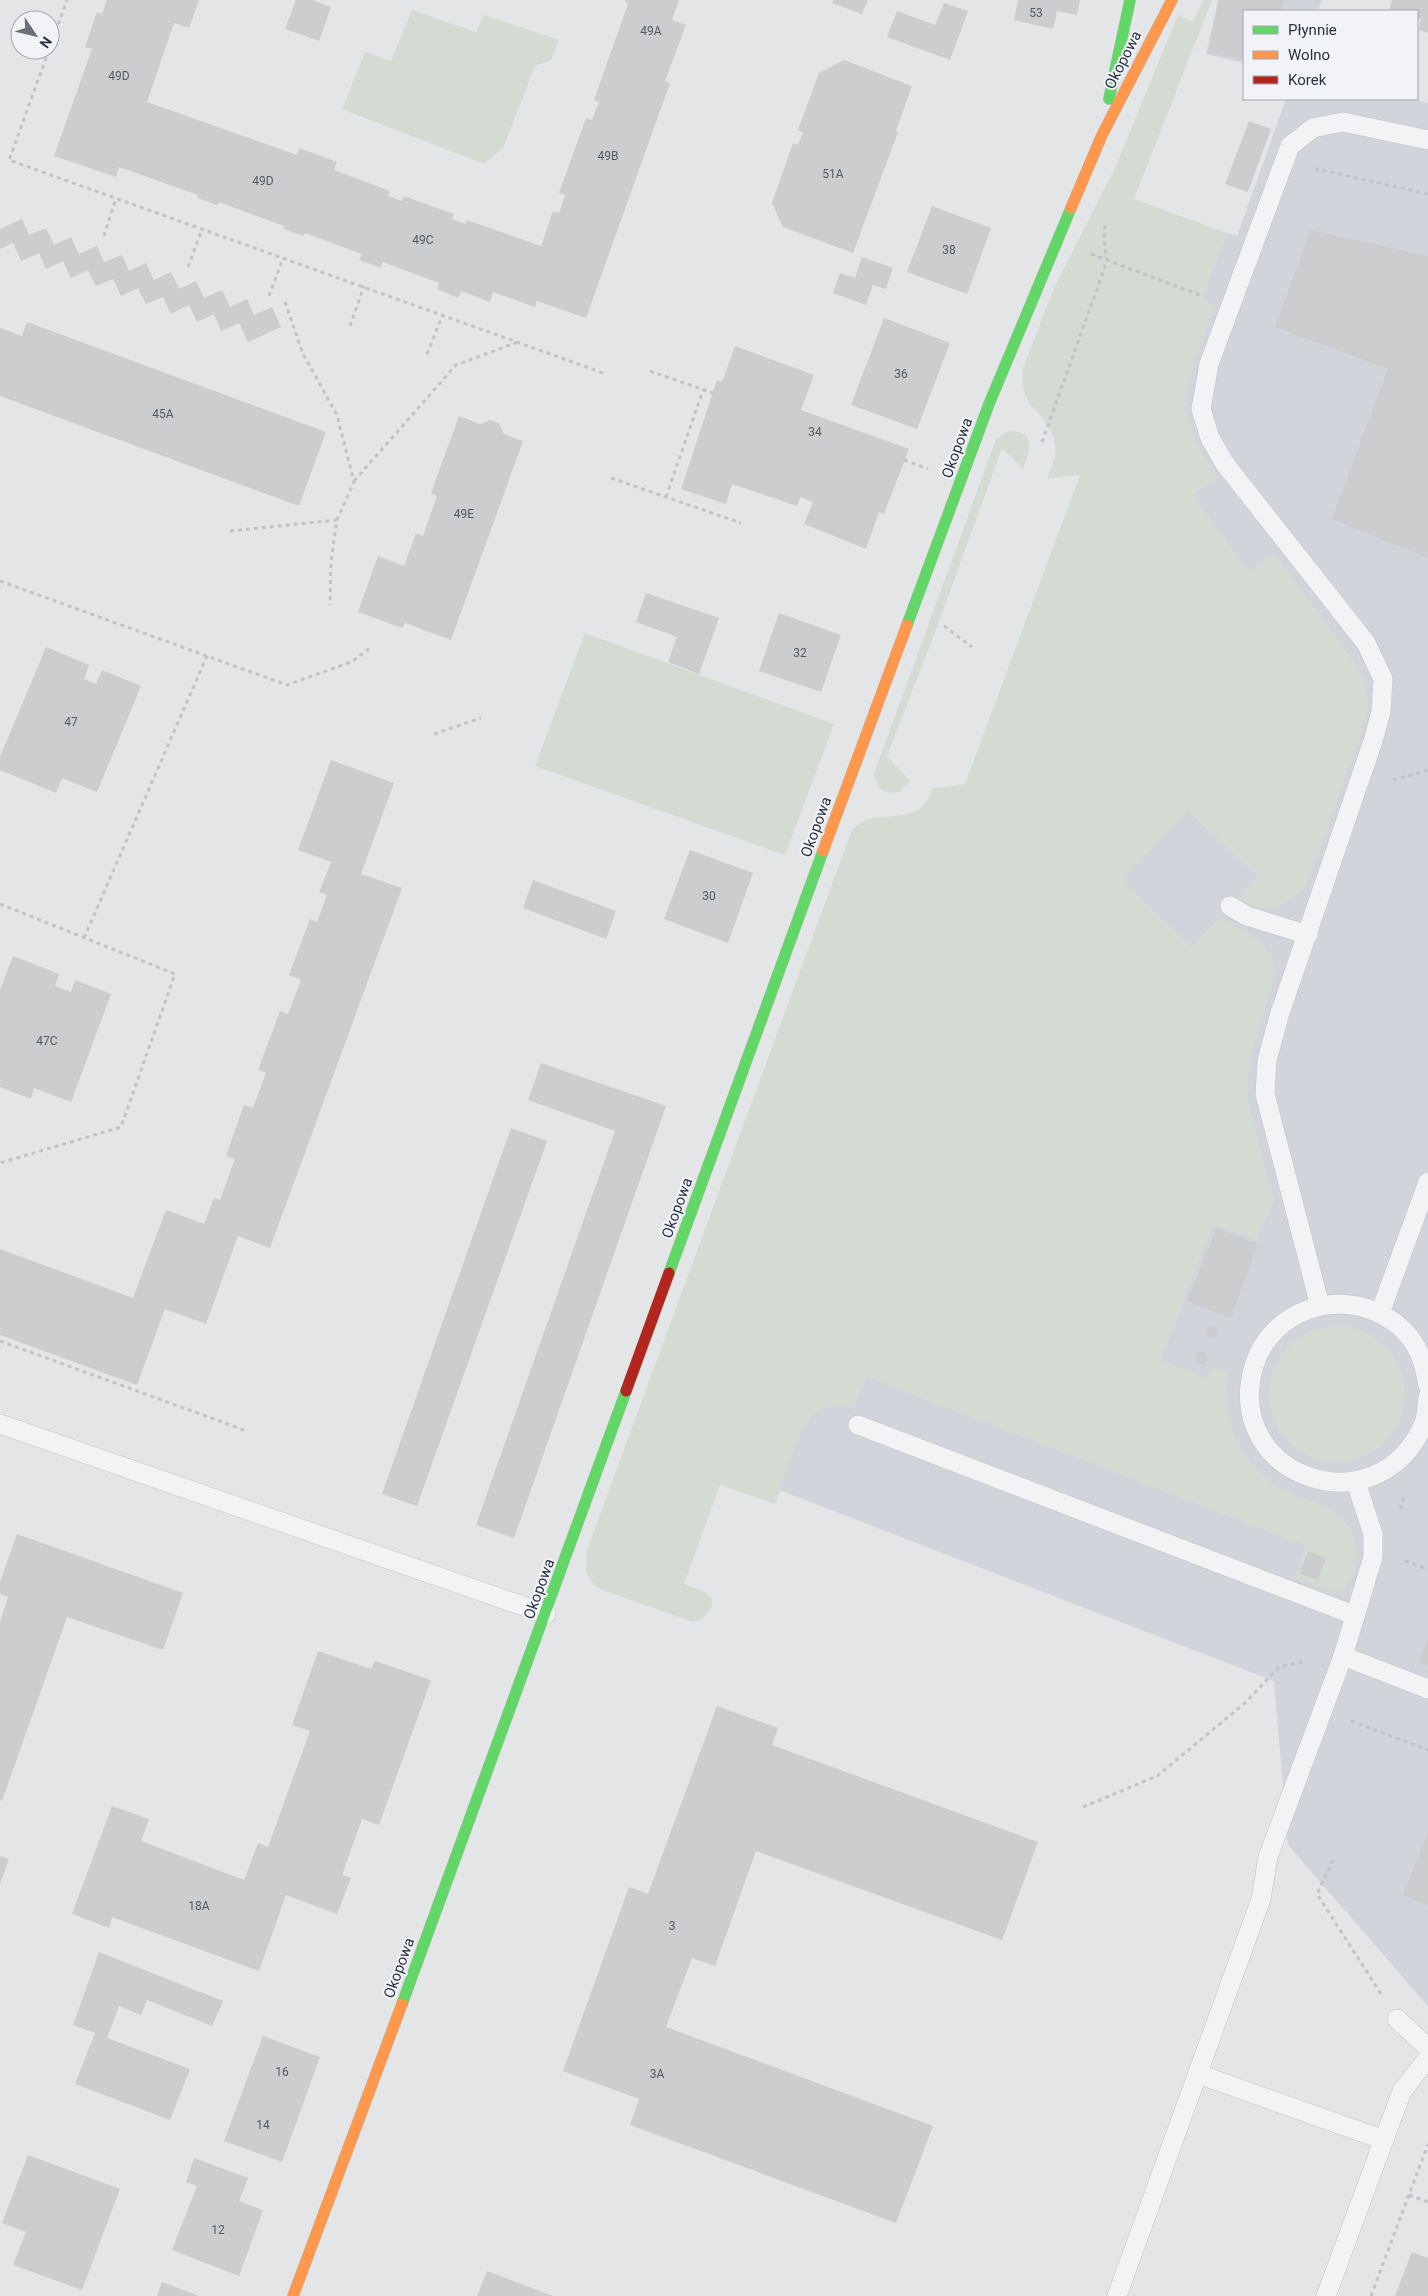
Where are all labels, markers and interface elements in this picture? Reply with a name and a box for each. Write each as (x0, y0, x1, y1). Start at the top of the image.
house number: 53 (1029, 6, 1043, 20)
north arrow (10, 10, 60, 60)
legend (1243, 10, 1418, 100)
text: Płynnie (1288, 21, 1337, 39)
house number: 49A (640, 24, 662, 38)
street label: Okopowa (1101, 28, 1145, 92)
text: N (36, 34, 55, 51)
text: Wolno (1288, 46, 1330, 64)
house number: 49D (108, 69, 130, 83)
text: Korek (1288, 71, 1327, 89)
house number: 49B (598, 149, 618, 163)
house number: 51A (822, 167, 844, 181)
house number: 49D (252, 174, 274, 188)
house number: 49C (412, 233, 434, 247)
house number: 38 (942, 243, 956, 257)
house number: 36 (894, 367, 908, 381)
house number: 45A (152, 407, 174, 421)
street label: Okopowa (938, 415, 976, 481)
house number: 34 (808, 425, 822, 439)
house number: 49E (454, 507, 474, 521)
house number: 32 (793, 646, 807, 660)
house number: 47 (64, 715, 78, 729)
street label: Okopowa (797, 794, 835, 860)
house number: 30 (702, 889, 716, 903)
house number: 47C (36, 1034, 58, 1048)
street label: Okopowa (658, 1175, 696, 1241)
street label: Okopowa (520, 1556, 558, 1622)
house number: 18A (188, 1899, 210, 1913)
house number: 3 (669, 1919, 675, 1933)
street label: Okopowa (380, 1935, 418, 2001)
house number: 16 (275, 2065, 289, 2079)
house number: 3A (650, 2067, 664, 2081)
house number: 14 (256, 2118, 270, 2132)
house number: 12 (211, 2223, 225, 2237)

